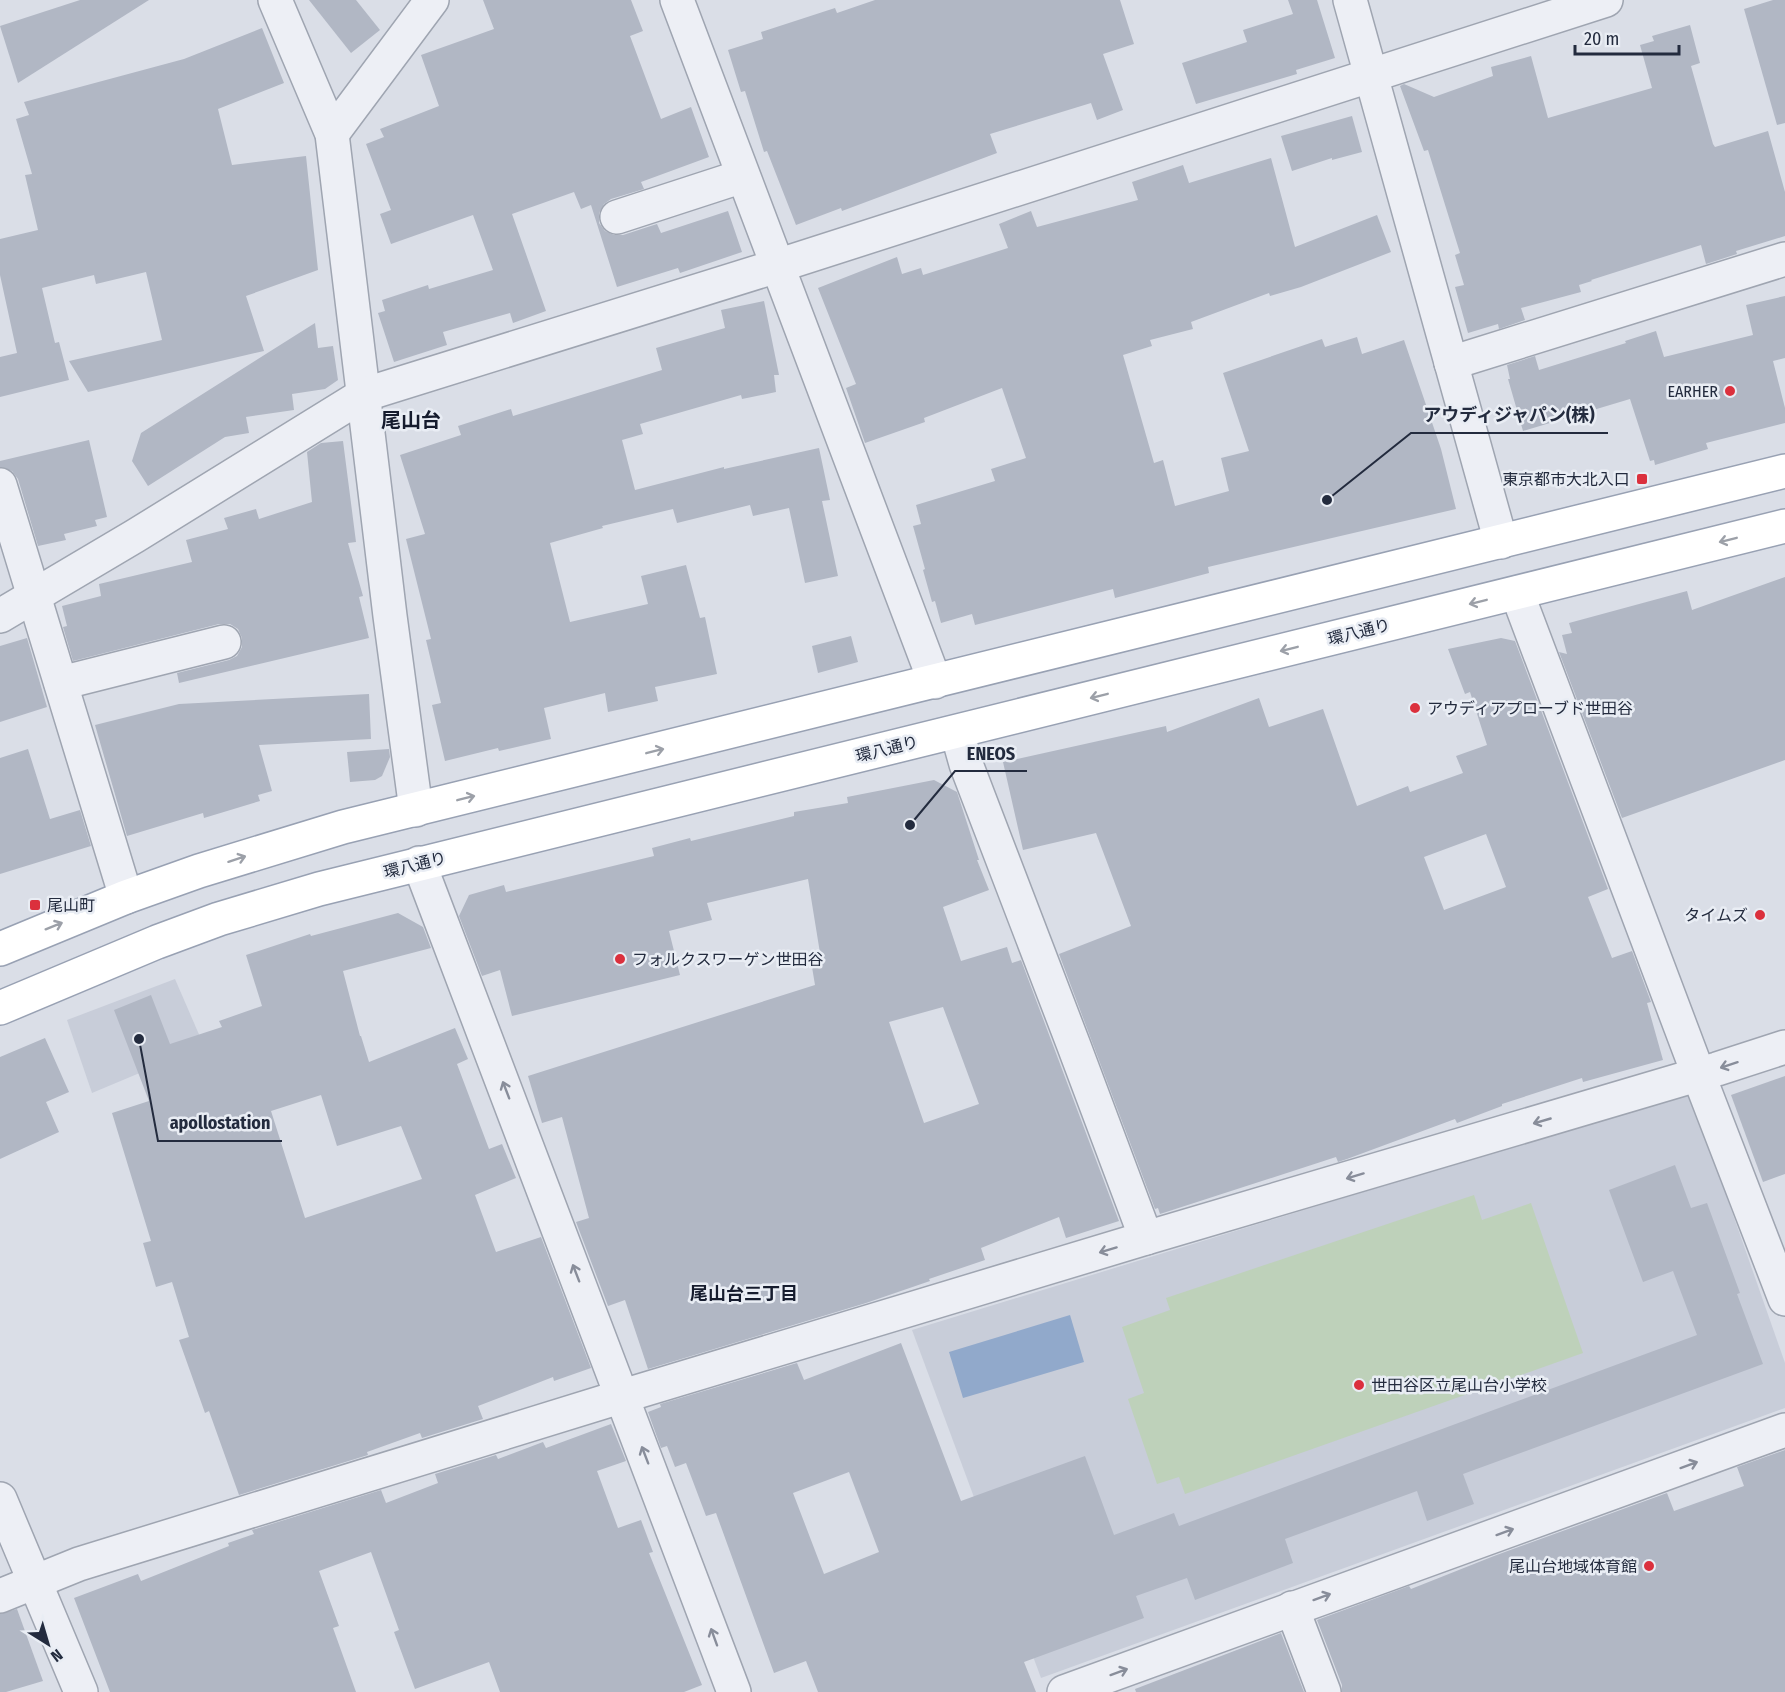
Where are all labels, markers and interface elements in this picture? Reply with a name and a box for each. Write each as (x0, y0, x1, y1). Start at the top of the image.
scale bar (1575, 18, 1678, 56)
text: 20 m (1584, 28, 1619, 50)
place label: EARHER (1667, 382, 1718, 401)
marker: EARHER (1723, 384, 1737, 398)
callout: アウディジャパン(株) (1411, 397, 1608, 433)
text: アウディジャパン(株) (1423, 404, 1595, 426)
district label: 尾山台 (381, 408, 441, 432)
place label: 東京都市大北入口 (1502, 470, 1630, 489)
marker: 東京都市大北入口 (1635, 472, 1649, 486)
one-way arrow (1719, 535, 1738, 547)
one-way arrow (1469, 597, 1488, 609)
street label: 環八通り (1326, 615, 1392, 649)
one-way arrow (1279, 644, 1298, 656)
one-way arrow (1090, 691, 1109, 703)
place label: アウディアプローブド世田谷 (1427, 699, 1633, 718)
marker: アウディアプローブド世田谷 (1408, 701, 1422, 715)
street label: 環八通り (854, 732, 920, 766)
callout: ENEOS (955, 735, 1027, 771)
text: ENEOS (967, 743, 1015, 765)
one-way arrow (645, 745, 664, 756)
one-way arrow (456, 791, 475, 803)
street label: 環八通り (382, 848, 448, 882)
one-way arrow (227, 853, 246, 864)
place label: 尾山町 (47, 896, 95, 915)
marker: 尾山町 (28, 898, 42, 912)
place label: タイムズ (1684, 906, 1748, 925)
marker: タイムズ (1753, 908, 1767, 922)
one-way arrow (44, 920, 63, 931)
place label: フォルクスワーゲン世田谷 (632, 950, 824, 969)
marker: フォルクスワーゲン世田谷 (613, 952, 627, 966)
one-way arrow (1720, 1061, 1739, 1072)
one-way arrow (500, 1081, 511, 1100)
callout: apollostation (158, 1105, 282, 1141)
text: apollostation (170, 1112, 270, 1134)
one-way arrow (1533, 1116, 1552, 1127)
one-way arrow (1346, 1171, 1365, 1182)
one-way arrow (1099, 1245, 1118, 1256)
one-way arrow (569, 1264, 580, 1282)
district label: 尾山台三丁目 (690, 1283, 798, 1305)
place label: 世田谷区立尾山台小学校 (1371, 1376, 1547, 1395)
marker: 世田谷区立尾山台小学校 (1352, 1378, 1366, 1392)
one-way arrow (639, 1446, 650, 1464)
one-way arrow (1679, 1459, 1698, 1470)
one-way arrow (1496, 1525, 1514, 1536)
place label: 尾山台地域体育館 (1509, 1557, 1637, 1576)
marker: 尾山台地域体育館 (1642, 1559, 1656, 1573)
one-way arrow (1312, 1591, 1331, 1602)
north arrow (18, 1614, 78, 1674)
one-way arrow (708, 1628, 719, 1647)
text: N (47, 1645, 66, 1666)
one-way arrow (1109, 1665, 1128, 1676)

